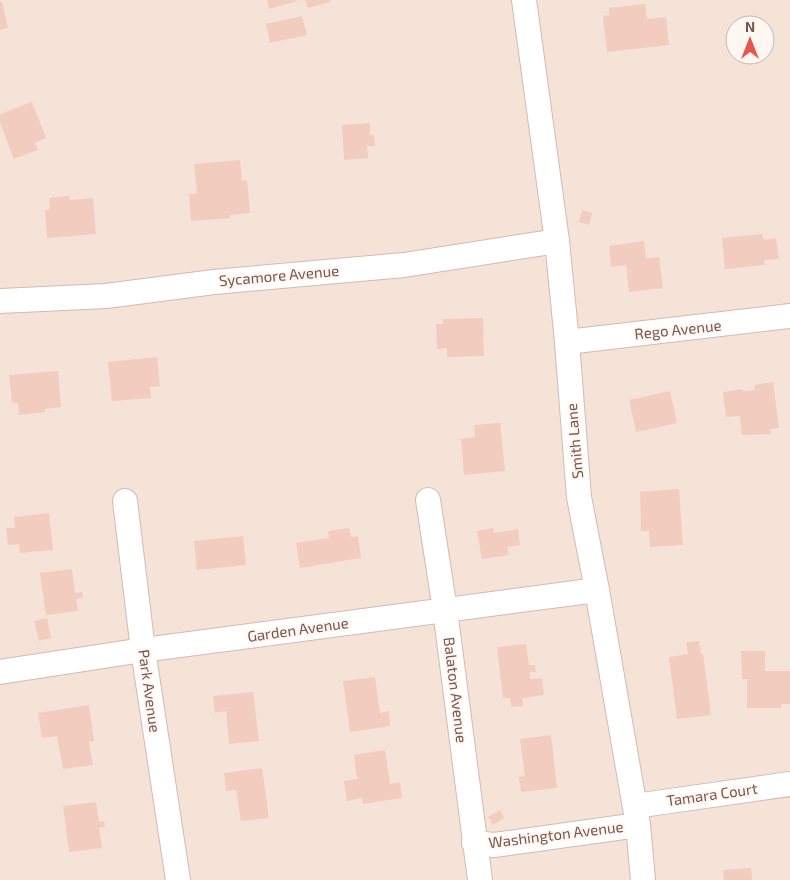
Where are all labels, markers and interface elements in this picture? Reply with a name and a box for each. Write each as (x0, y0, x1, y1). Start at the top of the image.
north arrow (725, 15, 775, 65)
text: N (745, 18, 755, 35)
street label: Sycamore Avenue (218, 261, 340, 289)
street label: Rego Avenue (634, 315, 722, 343)
street label: Smith Lane (562, 403, 586, 480)
street label: Garden Avenue (246, 613, 350, 645)
street label: Balaton Avenue (441, 636, 471, 744)
street label: Park Avenue (135, 648, 165, 734)
street label: Tamara Court (665, 779, 759, 809)
street label: Washington Avenue (487, 817, 624, 851)

